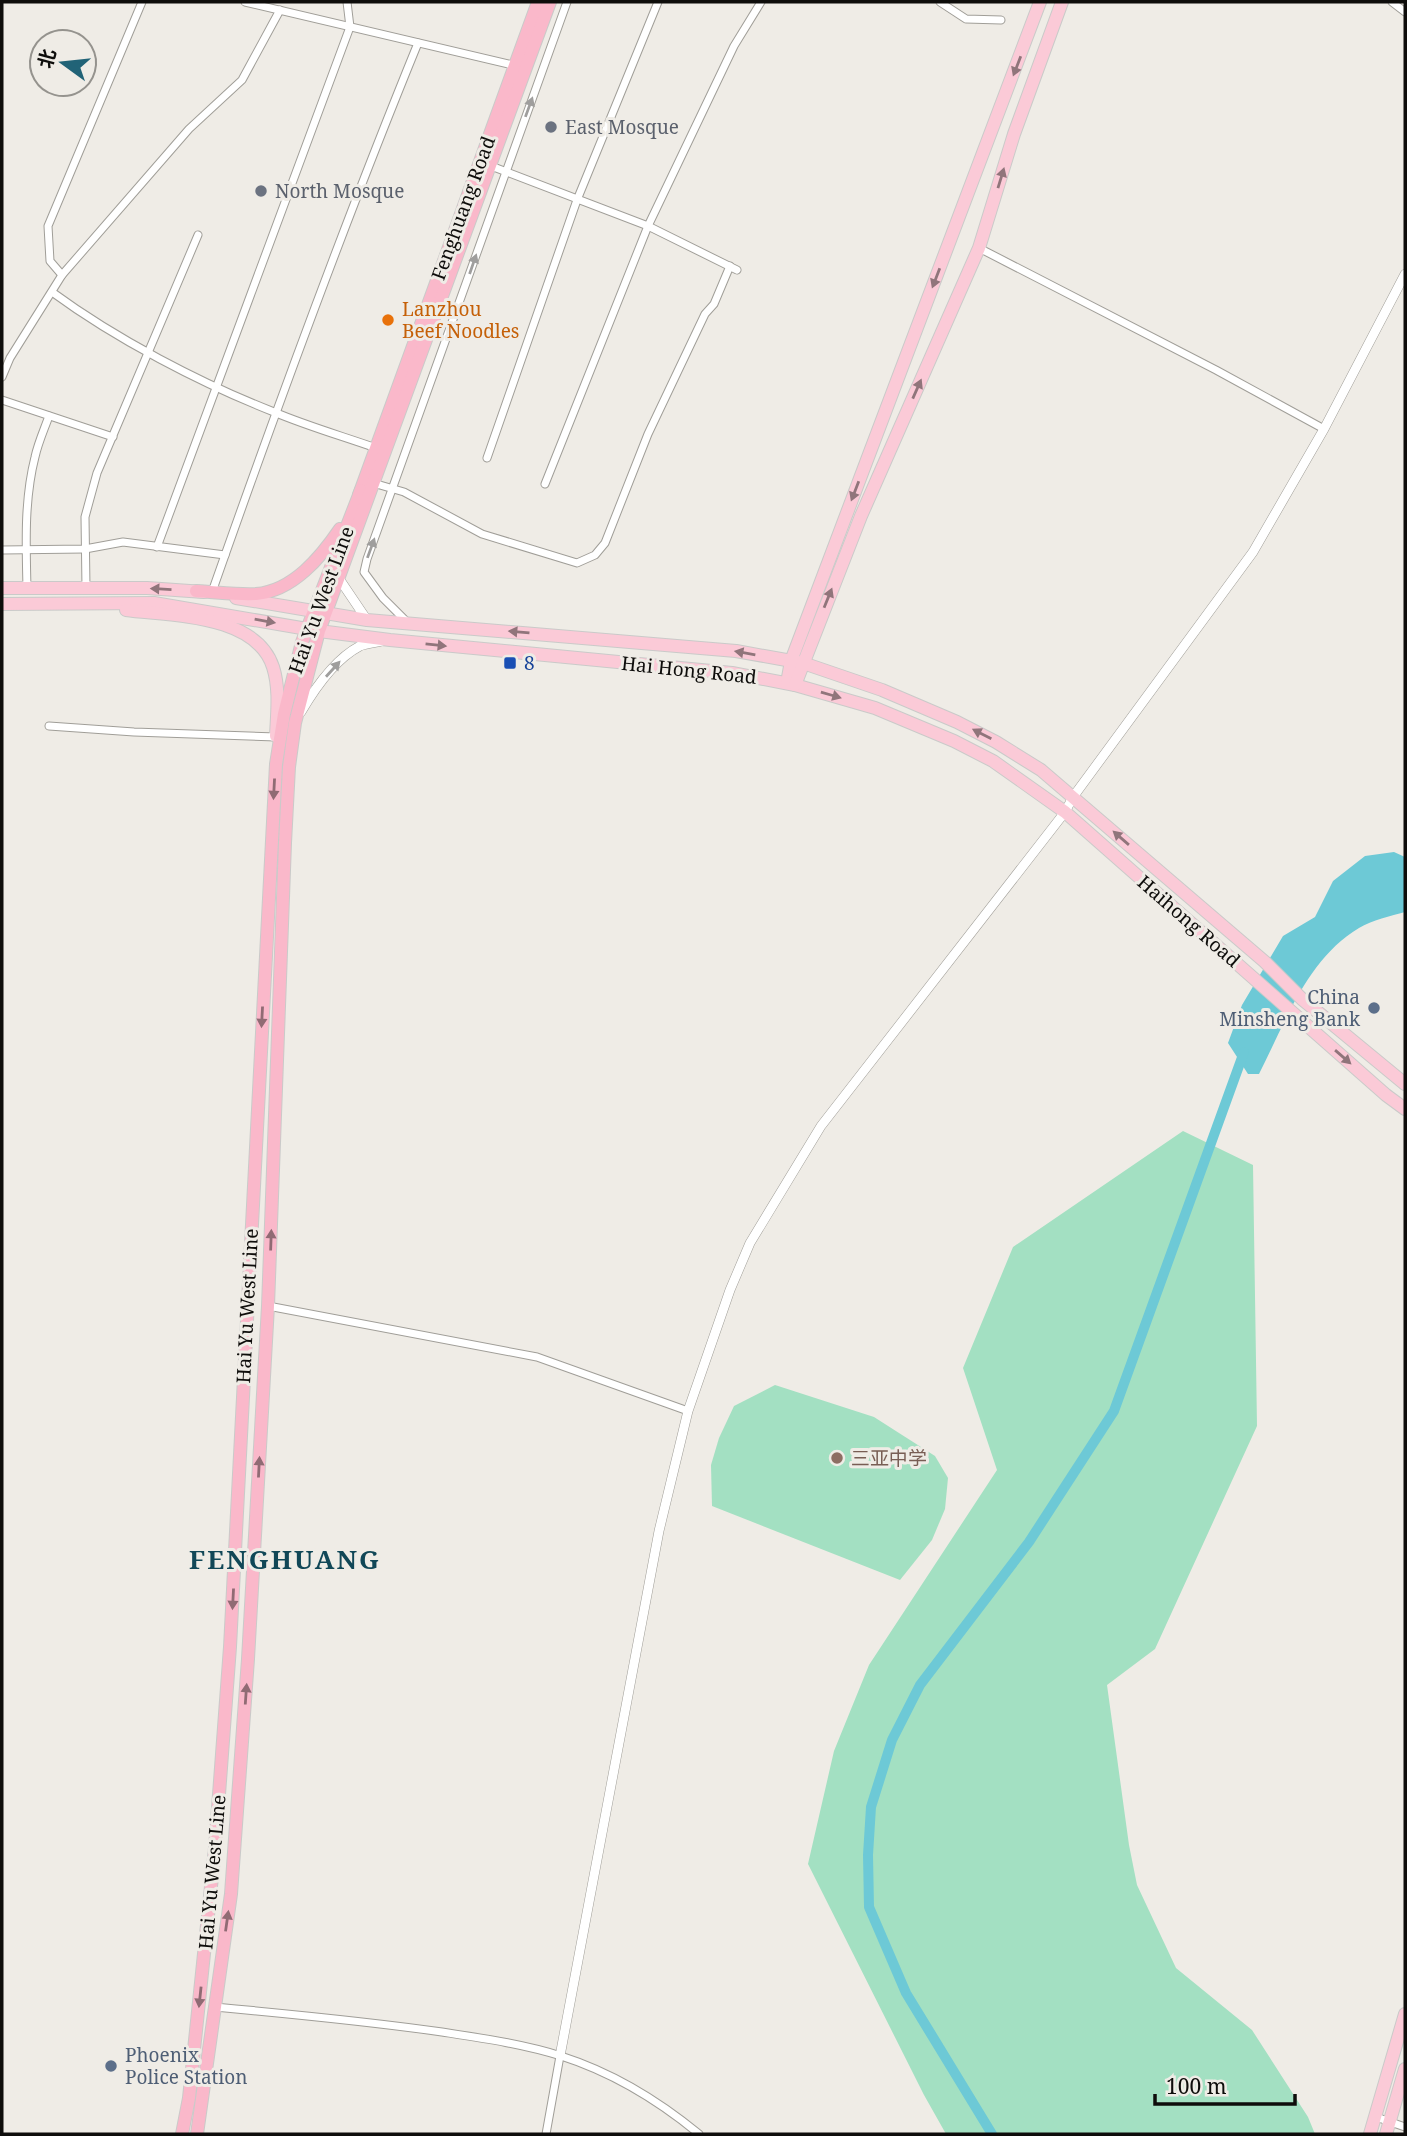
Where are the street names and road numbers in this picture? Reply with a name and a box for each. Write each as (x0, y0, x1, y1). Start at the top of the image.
street label: Fenghuang Road (425, 132, 501, 283)
street label: Hai Yu West Line (282, 523, 360, 677)
street label: Hai Hong Road (620, 650, 758, 690)
street label: Haihong Road (1132, 869, 1246, 973)
street label: Hai Yu West Line (230, 1228, 264, 1384)
street label: Hai Yu West Line (192, 1794, 232, 1950)

